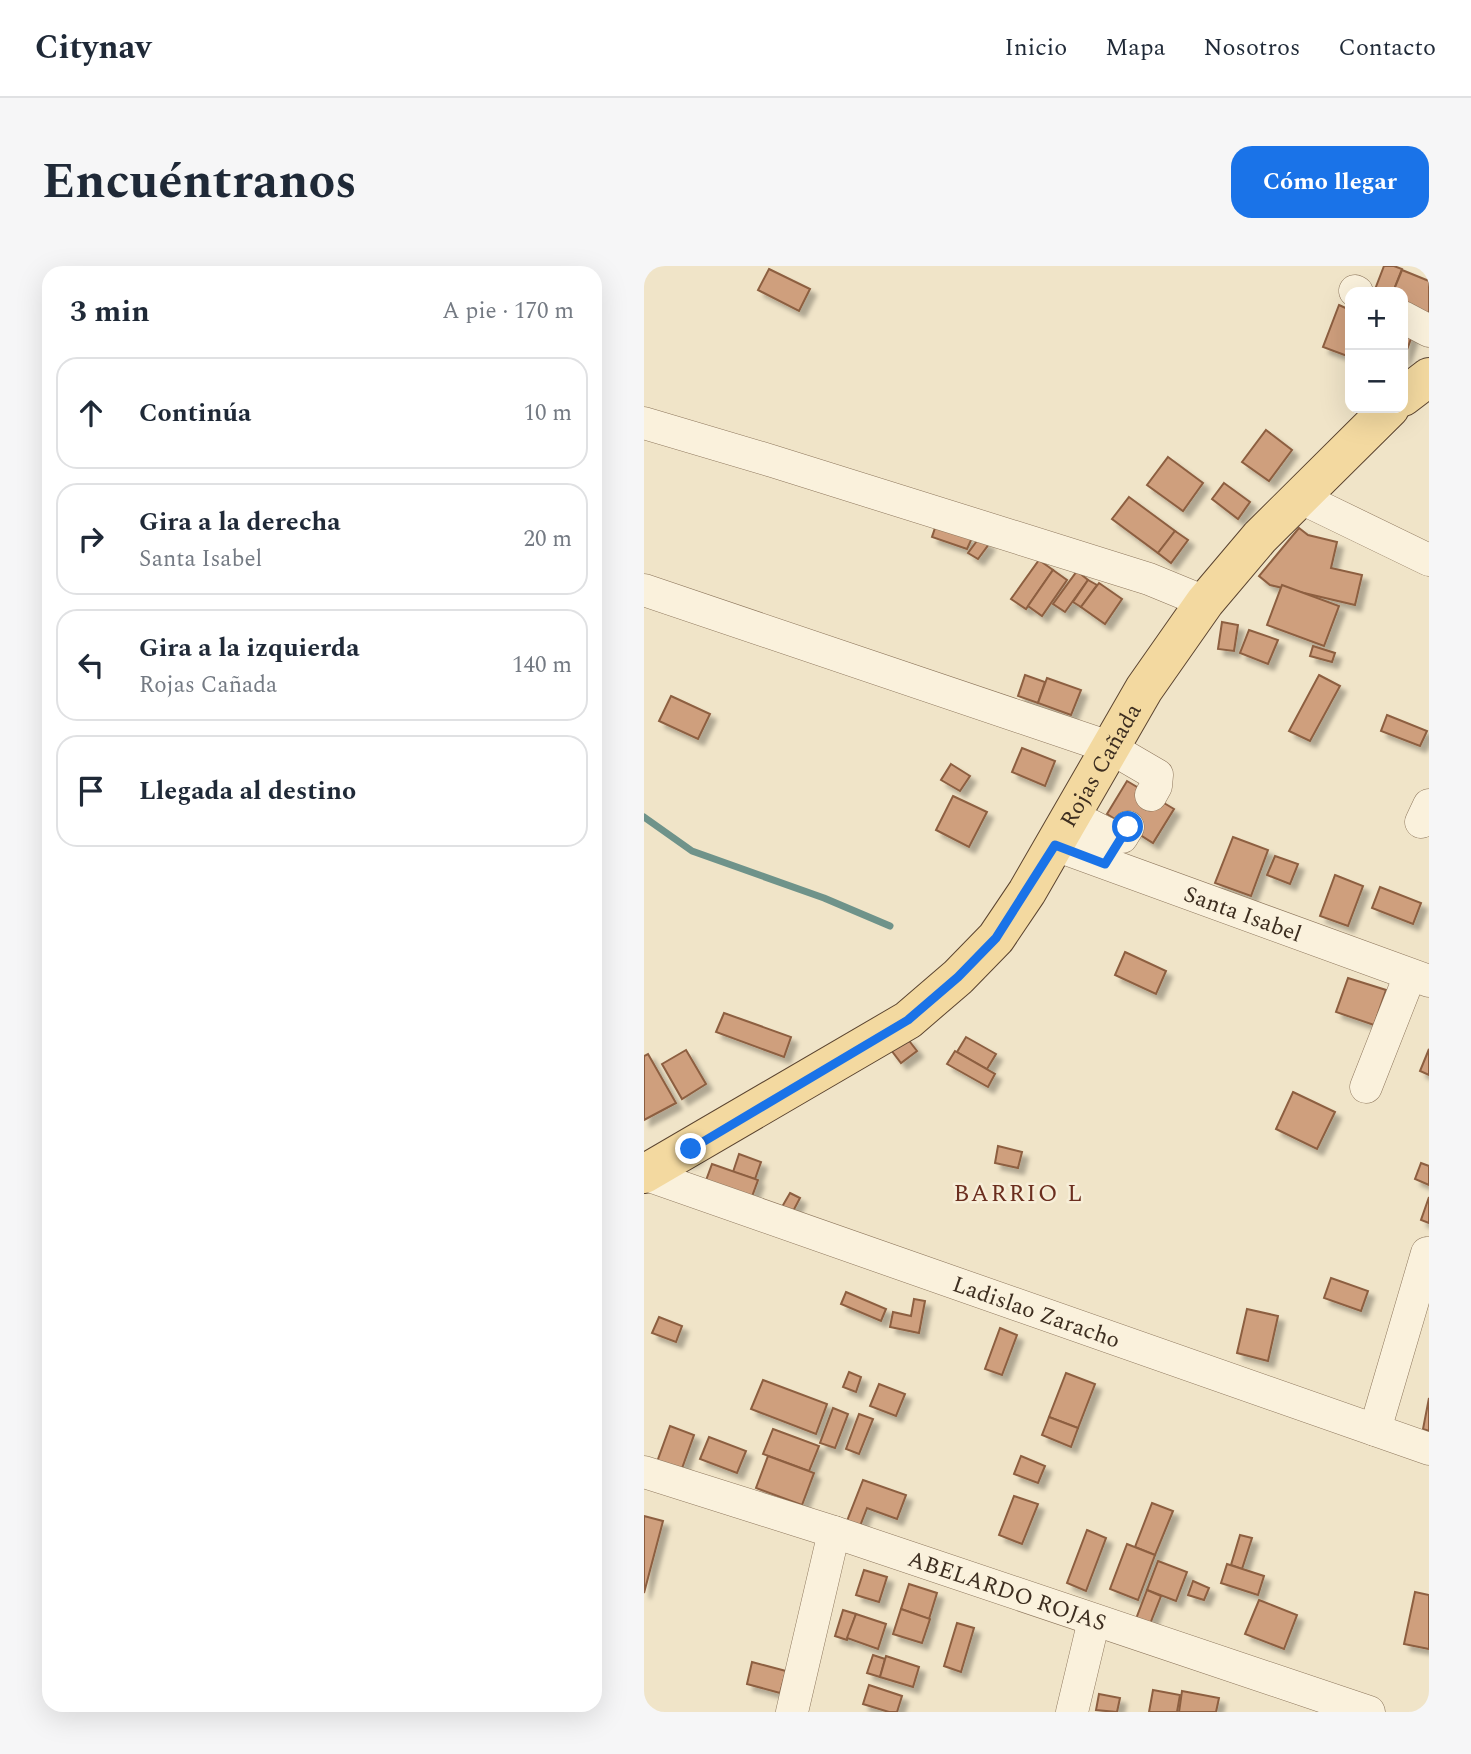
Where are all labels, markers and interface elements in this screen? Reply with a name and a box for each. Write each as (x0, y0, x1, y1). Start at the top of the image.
text: Citynav (35, 23, 151, 73)
text: Inicio (1004, 30, 1067, 66)
text: Mapa (1105, 30, 1165, 66)
text: Nosotros (1203, 30, 1300, 66)
text: Contacto (1338, 30, 1436, 66)
text: Encuéntranos (42, 145, 357, 220)
button: Cómo llegar (1231, 146, 1429, 218)
map controls (1345, 287, 1408, 413)
button: + (1345, 287, 1408, 350)
text: 3 min (70, 289, 150, 335)
text: A pie · 170 m (442, 294, 574, 329)
button: − (1345, 350, 1408, 413)
text: Continúa (139, 393, 251, 433)
icon: ahead (72, 394, 110, 432)
text: 10 m (523, 396, 572, 431)
text: Gira a la derecha (139, 502, 341, 542)
icon: right (72, 520, 110, 558)
text: 20 m (523, 522, 572, 557)
text: Santa Isabel (139, 542, 262, 577)
text: Gira a la izquierda (139, 628, 360, 668)
icon: left (72, 646, 110, 684)
text: 140 m (512, 648, 572, 683)
text: Rojas Cañada (139, 668, 277, 703)
street label: Rojas Cañada (1052, 697, 1151, 835)
text: Llegada al destino (139, 771, 356, 811)
icon: arrive (72, 772, 110, 810)
route start (1112, 811, 1143, 842)
street label: Santa Isabel (1178, 877, 1306, 952)
route end (675, 1133, 706, 1164)
district label: BARRIO L (954, 1176, 1084, 1212)
street label: Ladislao Zaracho (947, 1267, 1125, 1358)
street label: ABELARDO ROJAS (903, 1542, 1111, 1641)

